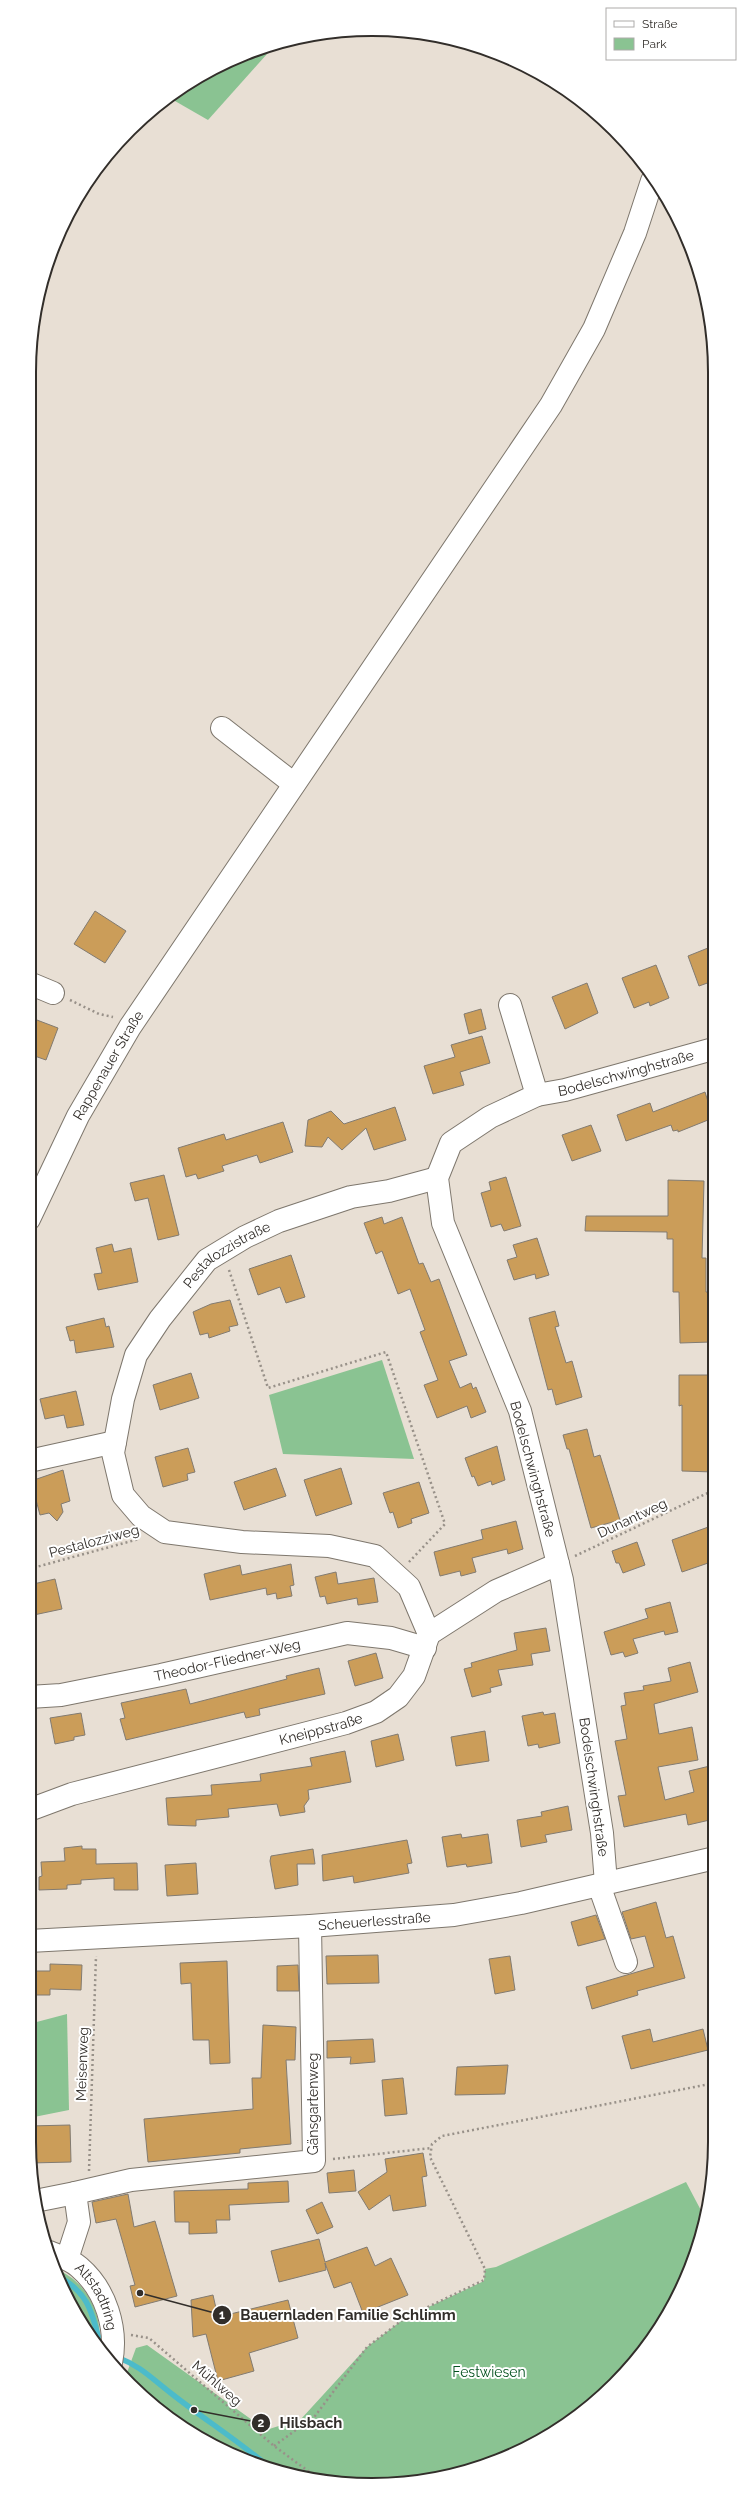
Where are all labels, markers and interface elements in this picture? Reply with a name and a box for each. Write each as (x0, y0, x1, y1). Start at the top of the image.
legend (606, 8, 736, 60)
text: Straße (642, 17, 678, 31)
text: Park (642, 37, 667, 51)
street label: Rappenauer Straße (69, 1008, 147, 1123)
street label: Bodelschwinghstraße (557, 1047, 696, 1099)
street label: Pestalozzistraße (180, 1218, 273, 1291)
street label: Bodelschwinghstraße (507, 1399, 559, 1539)
street label: Dunantweg (595, 1495, 669, 1541)
street label: Pestalozziweg (47, 1521, 141, 1561)
street label: Theodor-Fliedner-Weg (153, 1636, 302, 1684)
street label: Kneippstraße (277, 1710, 365, 1748)
street label: Bodelschwinghstraße (576, 1716, 612, 1858)
street label: Scheuerlesstraße (318, 1909, 431, 1933)
street label: Meisenweg (73, 2027, 91, 2101)
street label: Gänsgartenweg (305, 2053, 321, 2155)
street label: Altstadtring (72, 2259, 120, 2332)
callout: Bauernladen Familie Schlimm (212, 2301, 464, 2328)
text: Bauernladen Familie Schlimm (240, 2306, 456, 2324)
text: 1 (219, 2308, 225, 2322)
street label: Mühlweg (189, 2357, 245, 2409)
park label: Festwiesen (452, 2364, 526, 2380)
callout: Hilsbach (251, 2410, 350, 2437)
text: Hilsbach (280, 2414, 342, 2432)
text: 2 (258, 2416, 265, 2430)

